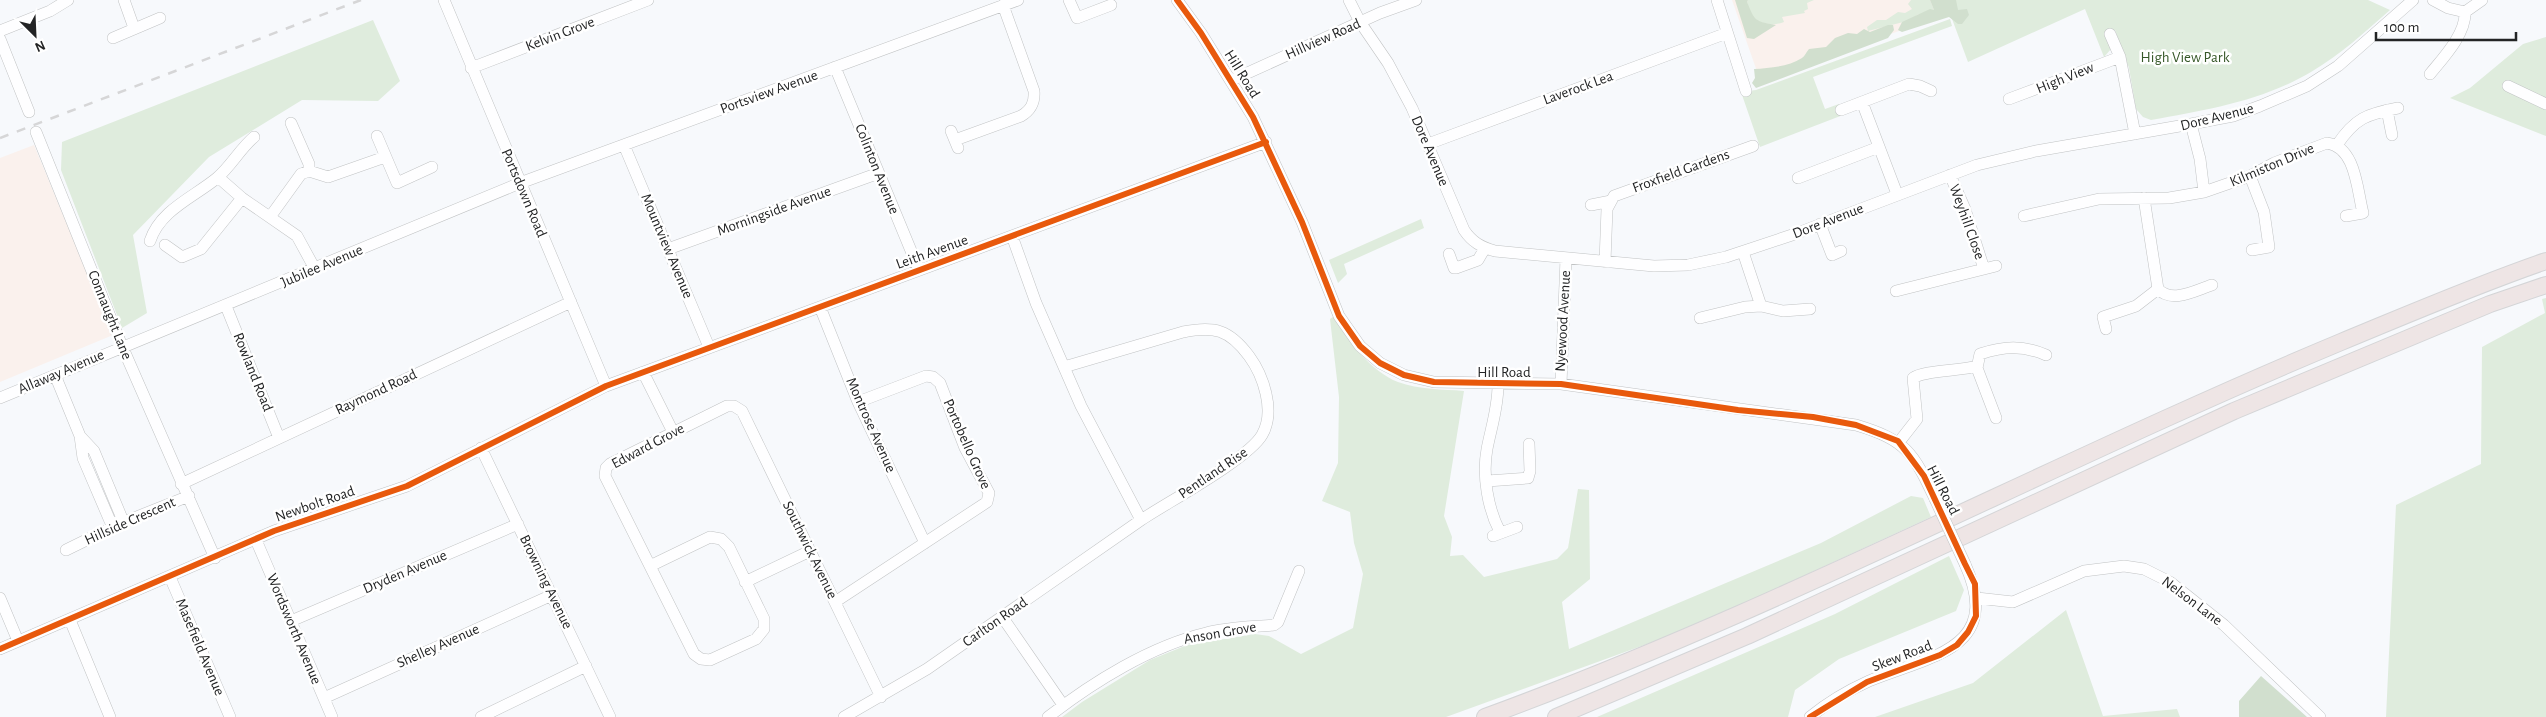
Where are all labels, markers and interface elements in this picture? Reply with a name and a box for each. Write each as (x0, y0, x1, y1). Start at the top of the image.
north arrow (10, 10, 60, 60)
scale bar (2376, 10, 2516, 42)
street label: Kelvin Grove (524, 14, 597, 54)
street label: Hillview Road (1283, 16, 1363, 62)
text: 100 m (2384, 20, 2419, 35)
text: N (33, 38, 47, 54)
street label: Hill Road (1221, 47, 1263, 101)
park label: High View Park (2141, 50, 2230, 65)
street label: High View (2034, 60, 2096, 96)
street label: Portsview Avenue (718, 67, 820, 117)
street label: Laverock Lea (1541, 68, 1615, 108)
street label: Dore Avenue (2179, 101, 2255, 133)
street label: Dore Avenue (1408, 114, 1452, 188)
street label: Colinton Avenue (852, 122, 902, 216)
street label: Kilmiston Drive (2228, 140, 2316, 189)
street label: Froxfield Gardens (1630, 146, 1732, 196)
street label: Portsdown Road (499, 147, 549, 240)
street label: Weyhill Close (1946, 182, 1988, 262)
street label: Morningside Avenue (715, 183, 833, 239)
street label: Mountview Avenue (638, 191, 696, 301)
street label: Dore Avenue (1790, 201, 1866, 241)
street label: Leith Avenue (894, 232, 970, 272)
street label: Jubilee Avenue (279, 242, 365, 290)
street label: Connaught Lane (85, 268, 135, 362)
street label: Nyewood Avenue (1553, 270, 1573, 372)
street label: Rowland Road (230, 331, 276, 414)
street label: Allaway Avenue (16, 347, 106, 397)
street label: Hill Road (1477, 365, 1531, 380)
street label: Raymond Road (333, 366, 419, 417)
street label: Montrose Avenue (843, 375, 899, 475)
street label: Portobello Grove (940, 397, 994, 491)
street label: Edward Grove (609, 421, 687, 471)
street label: Pentland Rise (1176, 445, 1250, 501)
street label: Hill Road (1924, 463, 1962, 517)
street label: Newbolt Road (273, 483, 357, 525)
street label: Hillside Crescent (82, 494, 178, 548)
street label: Southwick Avenue (780, 499, 840, 601)
street label: Browning Avenue (517, 533, 575, 631)
street label: Dryden Avenue (361, 548, 449, 596)
street label: Wordsworth Avenue (264, 571, 324, 687)
street label: Nelson Lane (2159, 574, 2225, 628)
street label: Carlton Road (960, 594, 1030, 650)
street label: Masefield Avenue (173, 596, 227, 698)
street label: Anson Grove (1183, 619, 1257, 647)
street label: Shelley Avenue (394, 621, 482, 671)
street label: Skew Road (1870, 638, 1934, 674)

